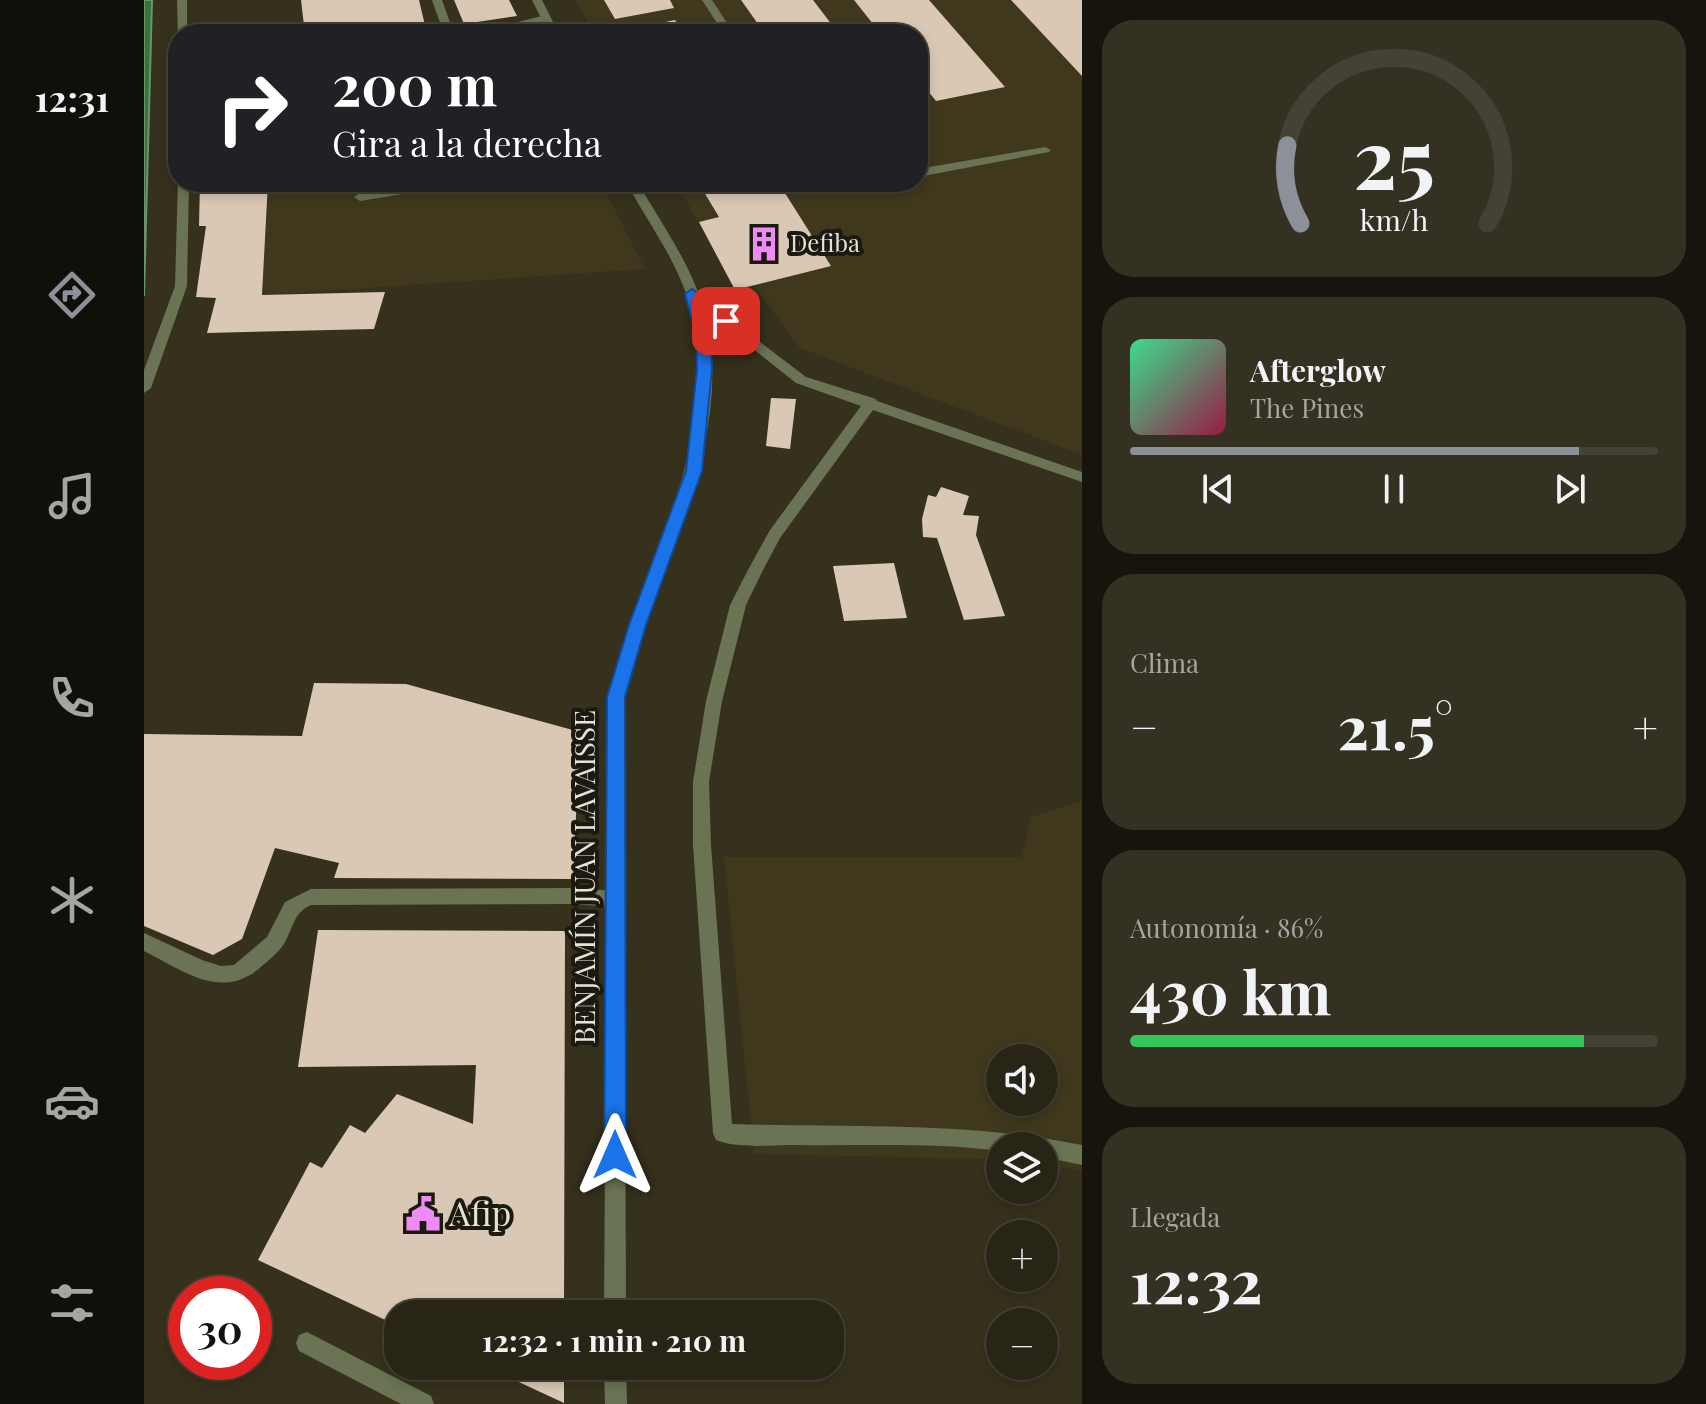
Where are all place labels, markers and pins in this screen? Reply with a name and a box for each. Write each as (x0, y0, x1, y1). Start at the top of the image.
building icon: Defiba (745, 225, 783, 263)
place label: Defiba (790, 226, 860, 258)
pin (692, 287, 760, 355)
place label: Afip (448, 1189, 511, 1235)
public building icon: Afip (404, 1195, 442, 1233)

